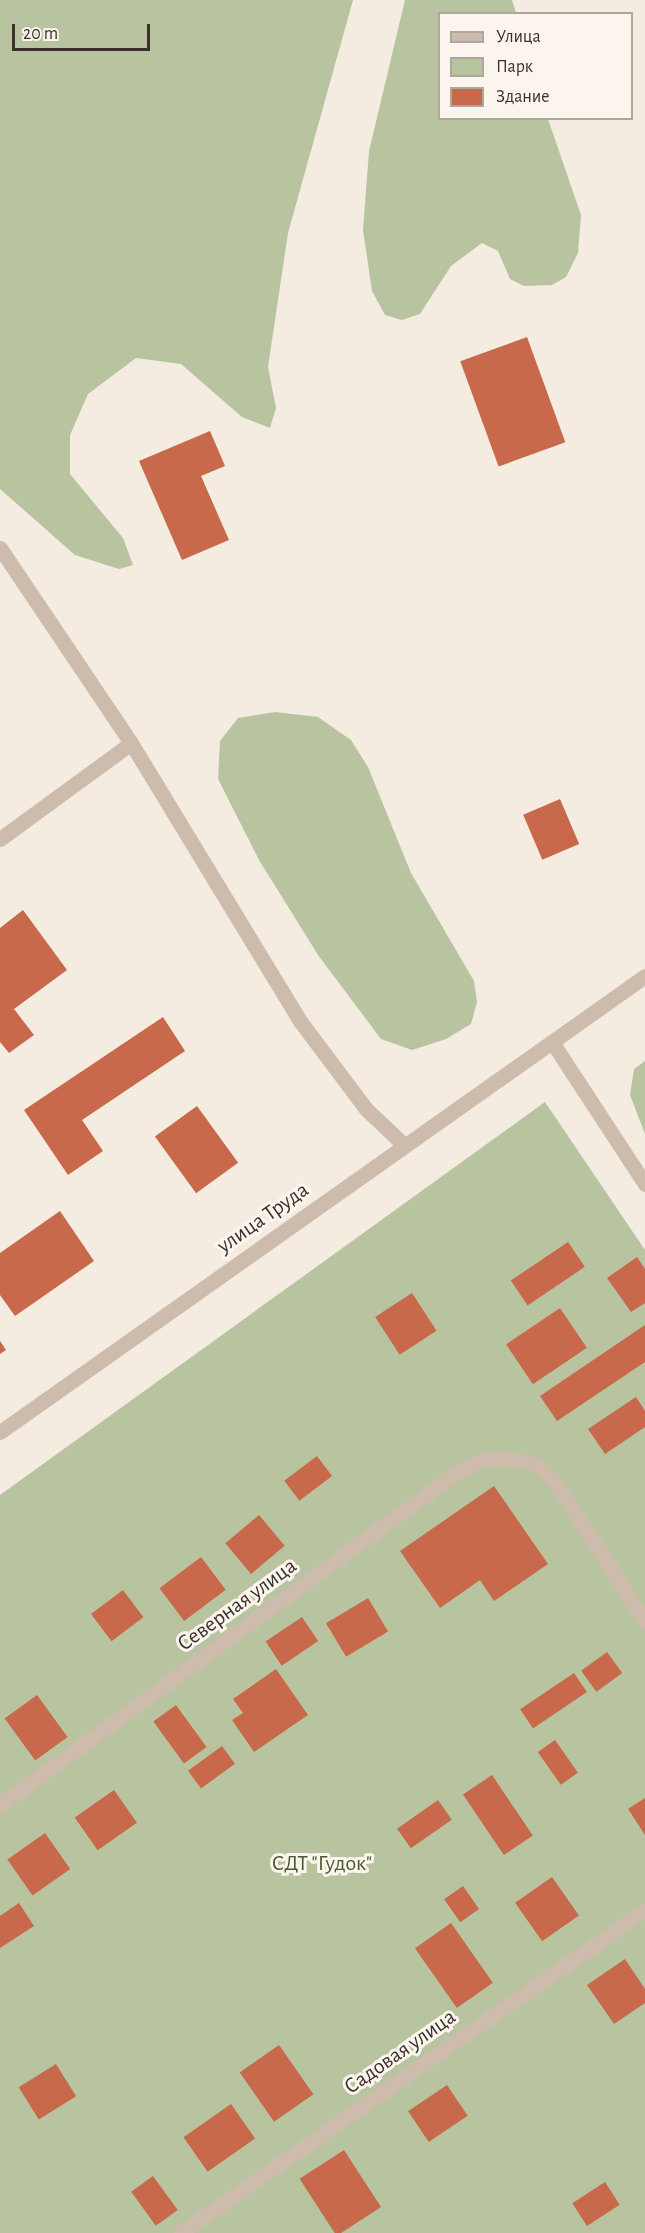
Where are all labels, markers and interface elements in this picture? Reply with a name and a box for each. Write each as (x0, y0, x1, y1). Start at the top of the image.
scale bar (15, 12, 153, 50)
legend (438, 12, 633, 120)
text: 20 m (23, 25, 58, 43)
text: Улица (496, 28, 541, 46)
text: Парк (496, 58, 533, 76)
text: Здание (496, 88, 550, 106)
street label: улица Труда (212, 1177, 314, 1259)
street label: Северная улица (172, 1553, 302, 1657)
park label: СДТ "Гудок" (272, 1851, 372, 1877)
street label: Садовая улица (339, 2004, 461, 2100)

